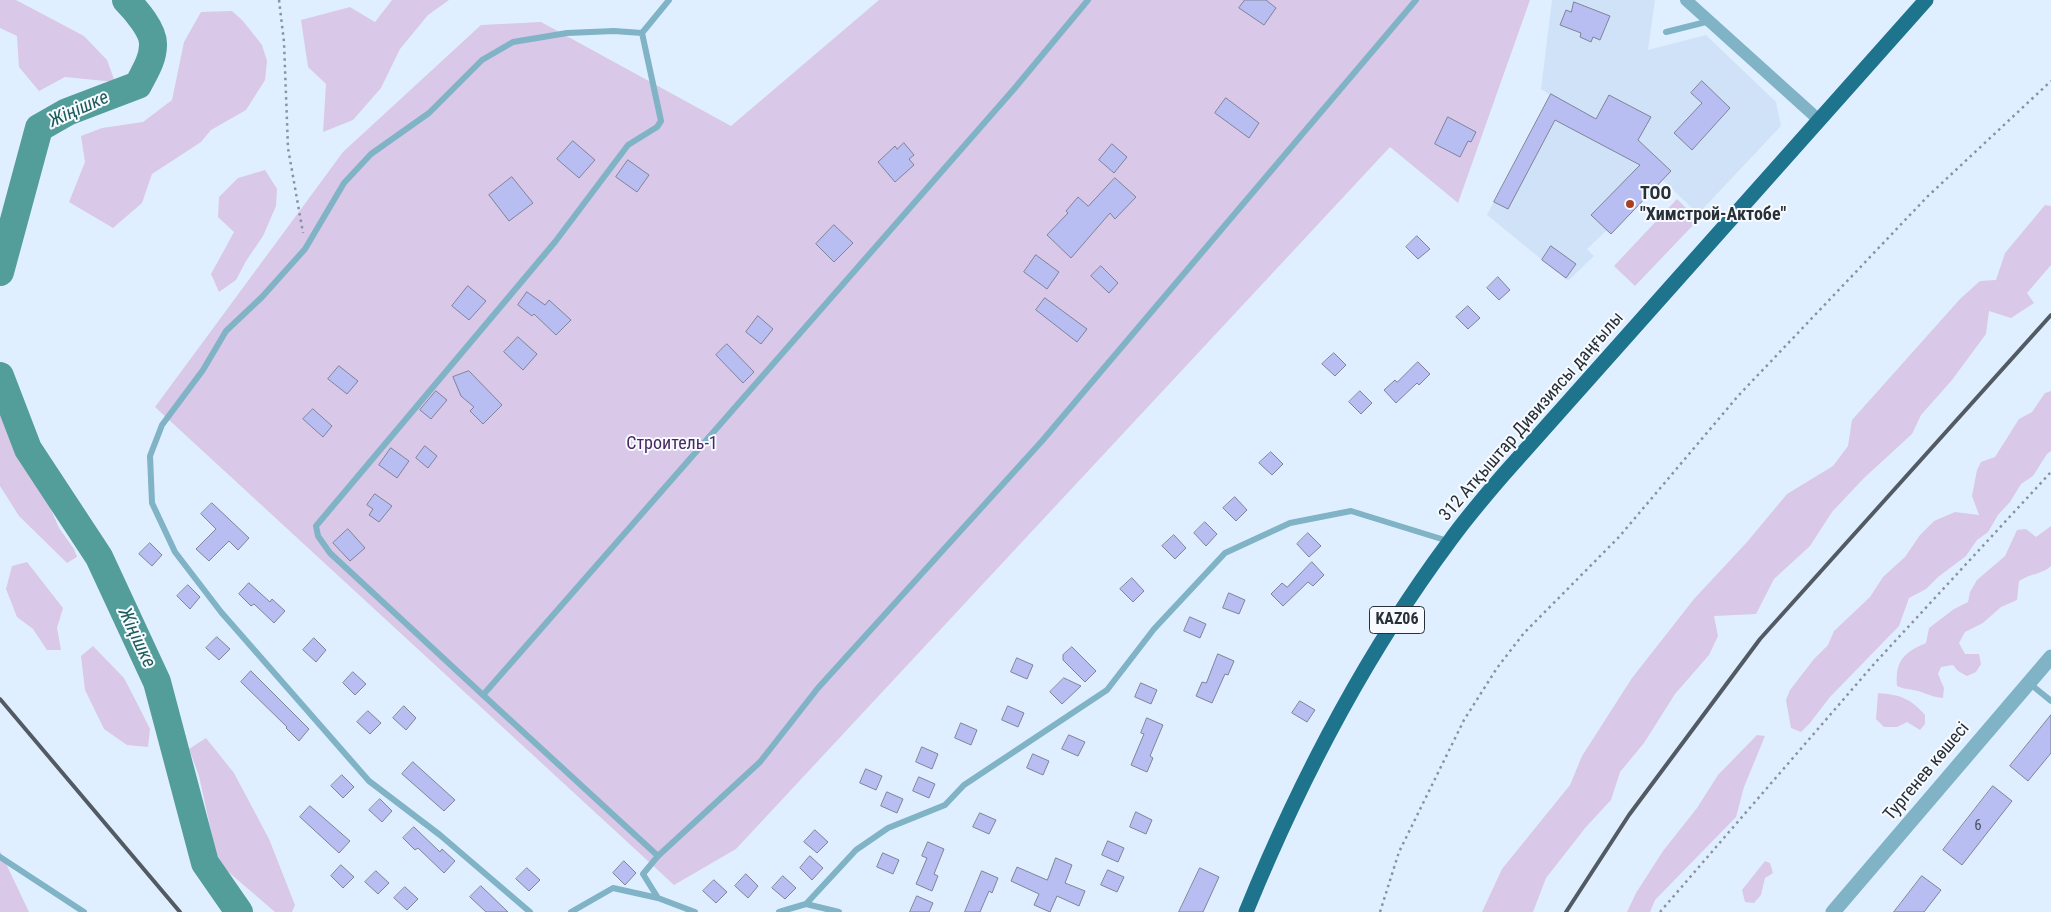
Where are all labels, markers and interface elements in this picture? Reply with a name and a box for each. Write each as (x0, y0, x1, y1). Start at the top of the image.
water label: Жіңішке (45, 87, 113, 133)
place label: ТОО "Химстрой-Актобе" (1640, 183, 1786, 225)
marker: ТОО "Химстрой-Актобе" (1624, 198, 1636, 210)
street label: 312 Атқыштар Дивизиясы даңғылы (1435, 308, 1629, 526)
park label: Строитель-1 (626, 433, 718, 455)
water label: Жіңішке (112, 604, 160, 672)
road number: KАZ06 (1370, 606, 1424, 634)
street label: Тургенев көшесі (1880, 718, 1974, 826)
house number: 6 (1974, 817, 1982, 835)

